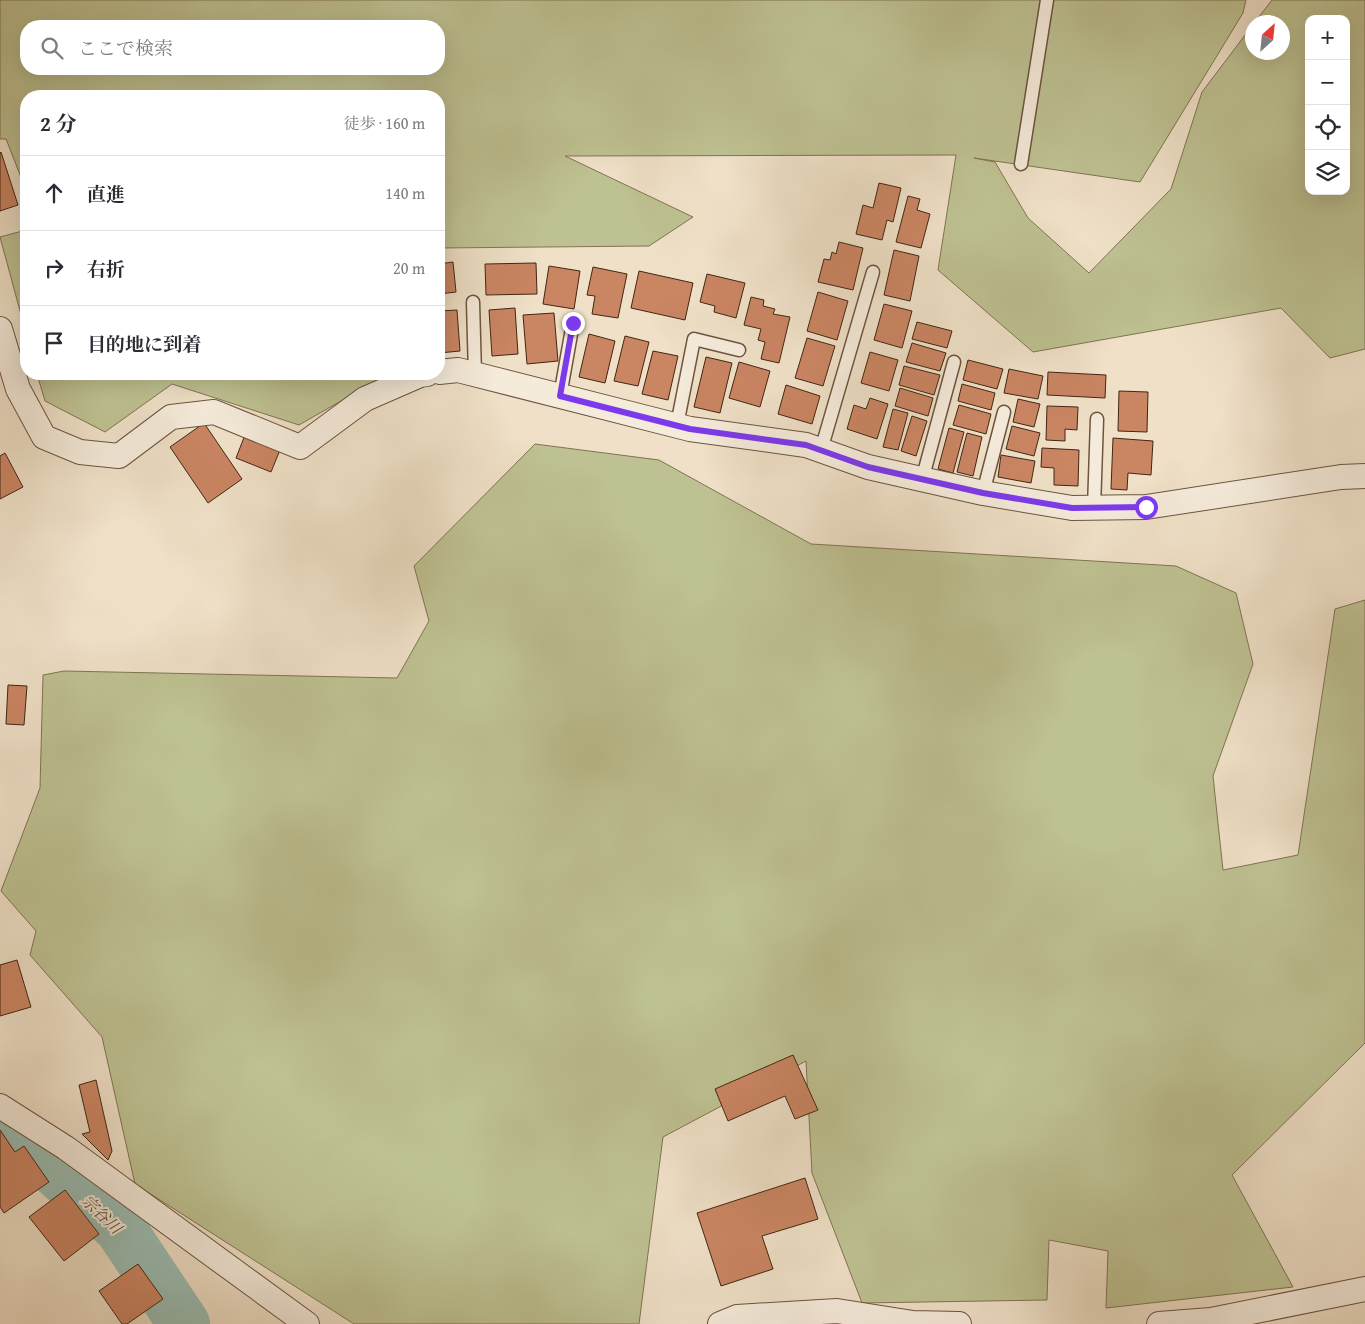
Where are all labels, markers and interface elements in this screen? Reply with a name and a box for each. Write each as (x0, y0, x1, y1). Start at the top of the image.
north arrow (1245, 15, 1290, 60)
map controls (1305, 15, 1350, 195)
button: + (1305, 15, 1350, 60)
search box (20, 20, 445, 75)
icon: search (38, 34, 66, 62)
text: ここで検索 (78, 34, 173, 62)
button: − (1305, 60, 1350, 105)
button: locate (1305, 105, 1350, 150)
text: 2 分 (40, 108, 77, 139)
text: 徒歩 · 160 m (344, 111, 425, 135)
button: layers (1305, 150, 1350, 195)
icon: ahead (40, 179, 68, 207)
text: 直進 (87, 180, 125, 208)
text: 140 m (385, 181, 425, 205)
icon: right (40, 254, 68, 282)
text: 右折 (87, 255, 125, 283)
text: 20 m (393, 256, 425, 280)
route end (562, 312, 585, 335)
icon: arrive (40, 329, 68, 357)
text: 目的地に到着 (87, 330, 201, 358)
route start (1135, 496, 1158, 519)
water label: 宗谷川 (76, 1189, 129, 1241)

